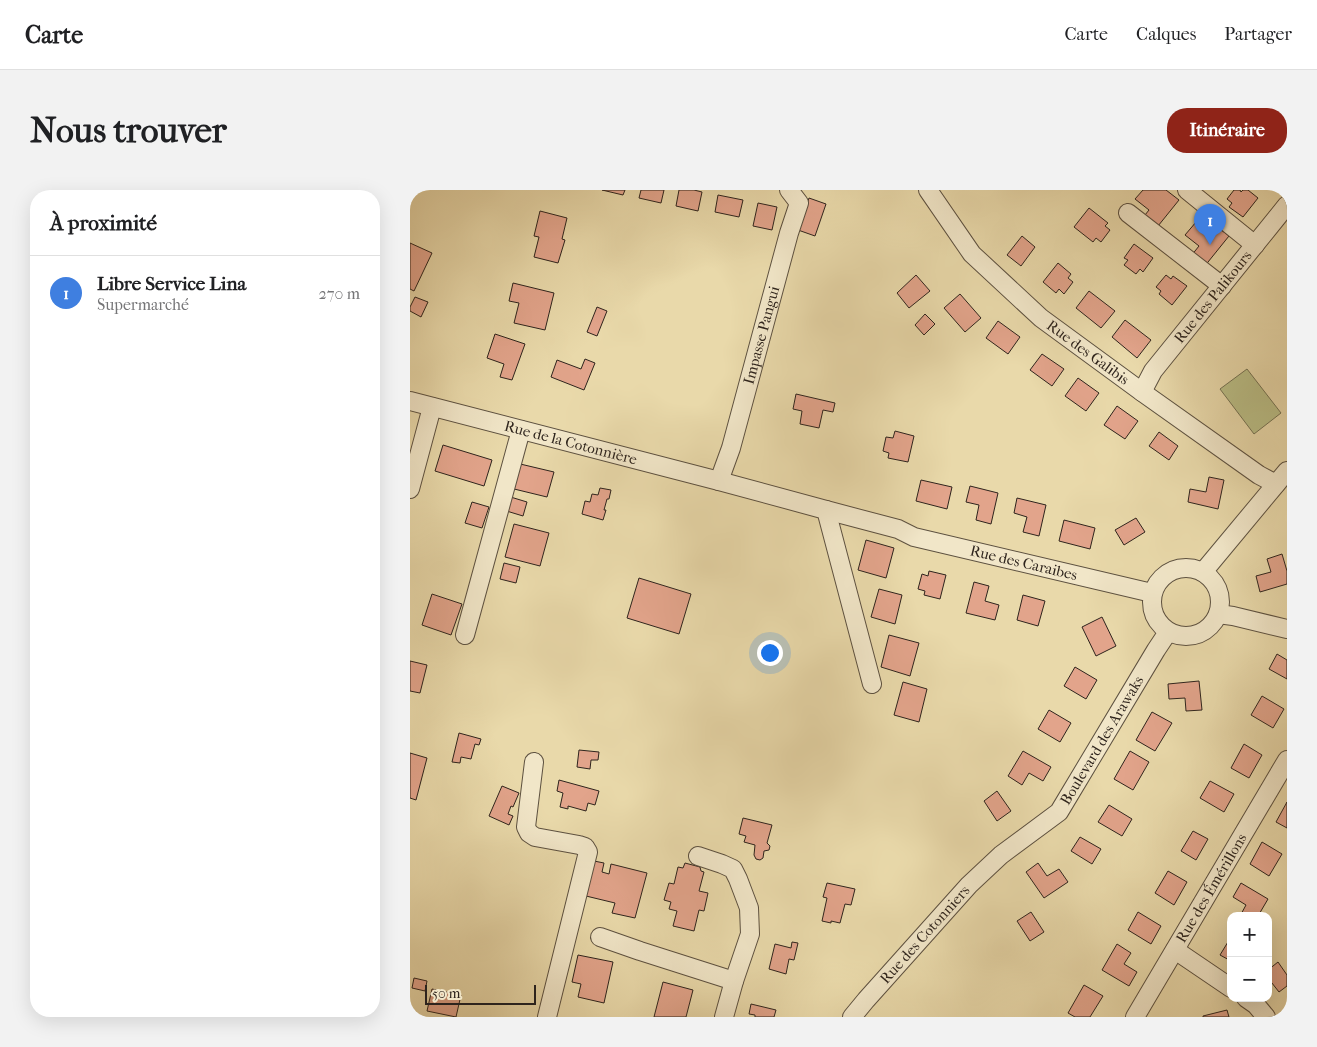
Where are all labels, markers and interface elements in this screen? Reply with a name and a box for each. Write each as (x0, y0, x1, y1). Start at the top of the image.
text: Carte (25, 21, 83, 49)
text: Carte (1065, 24, 1108, 45)
text: Calques (1136, 24, 1196, 45)
text: Partager (1224, 24, 1292, 45)
button: Itinéraire (1167, 108, 1287, 153)
text: Nous trouver (30, 110, 227, 151)
pin: 1 (1194, 204, 1226, 245)
text: À proximité (50, 211, 157, 235)
street label: Rue des Palikours (1170, 247, 1256, 347)
text: Libre Service Lina (97, 273, 246, 295)
text: 1 (63, 284, 69, 303)
text: 270 m (319, 284, 360, 303)
street label: Impasse Pangui (740, 284, 783, 386)
text: Supermarché (97, 295, 189, 314)
street label: Rue des Galibis (1043, 316, 1133, 389)
street label: Rue de la Cotonnière (502, 417, 639, 469)
street label: Rue des Caraibes (968, 541, 1080, 584)
your location (757, 640, 783, 666)
street label: Boulevard des Arawaks (1056, 672, 1148, 808)
street label: Rue des Émérillons (1172, 830, 1251, 946)
street label: Rue des Cotonniers (876, 881, 974, 987)
map controls (1227, 912, 1272, 1002)
button: + (1227, 912, 1272, 957)
button: − (1227, 957, 1272, 1002)
scale bar (425, 982, 536, 1005)
text: 50 m (432, 985, 460, 1002)

